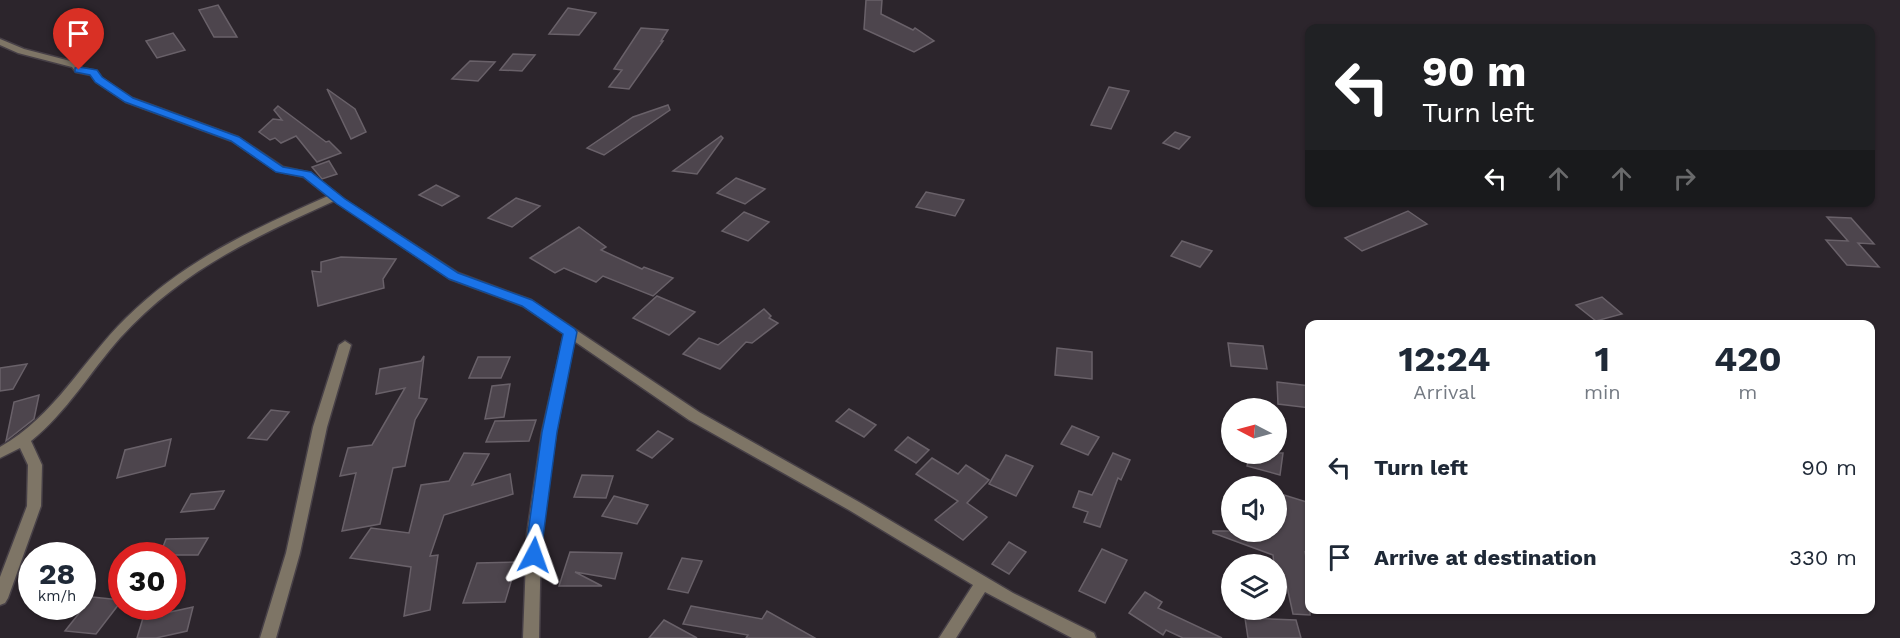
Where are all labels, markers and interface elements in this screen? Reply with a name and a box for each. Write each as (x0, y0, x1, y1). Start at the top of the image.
pin (53, 8, 104, 70)
icon: arrive (62, 17, 95, 50)
text: 90 m (1422, 47, 1526, 96)
icon: left (1323, 48, 1401, 126)
text: Turn left (1422, 97, 1534, 129)
icon: left (1479, 162, 1512, 195)
icon: ahead (1542, 162, 1575, 195)
icon: ahead (1605, 162, 1638, 195)
icon: right (1668, 162, 1701, 195)
text: 12:24 (1398, 338, 1491, 380)
text: 1 (1595, 338, 1610, 380)
text: 420 (1714, 338, 1782, 380)
text: Arrival (1413, 380, 1476, 404)
text: min (1584, 380, 1621, 404)
text: m (1738, 380, 1757, 404)
north arrow (1221, 398, 1287, 464)
map controls (1221, 398, 1287, 620)
icon: left (1323, 451, 1356, 484)
text: Turn left (1374, 455, 1468, 480)
text: 90 m (1801, 455, 1857, 480)
button: sound (1221, 476, 1287, 542)
position arrow (502, 523, 566, 587)
icon: arrive (1323, 541, 1356, 574)
speed limit sign: 30 (108, 542, 186, 620)
text: Arrive at destination (1374, 545, 1597, 570)
text: 330 m (1789, 545, 1857, 570)
button: layers (1221, 554, 1287, 620)
text: 28 (39, 556, 75, 591)
text: km/h (38, 587, 76, 605)

